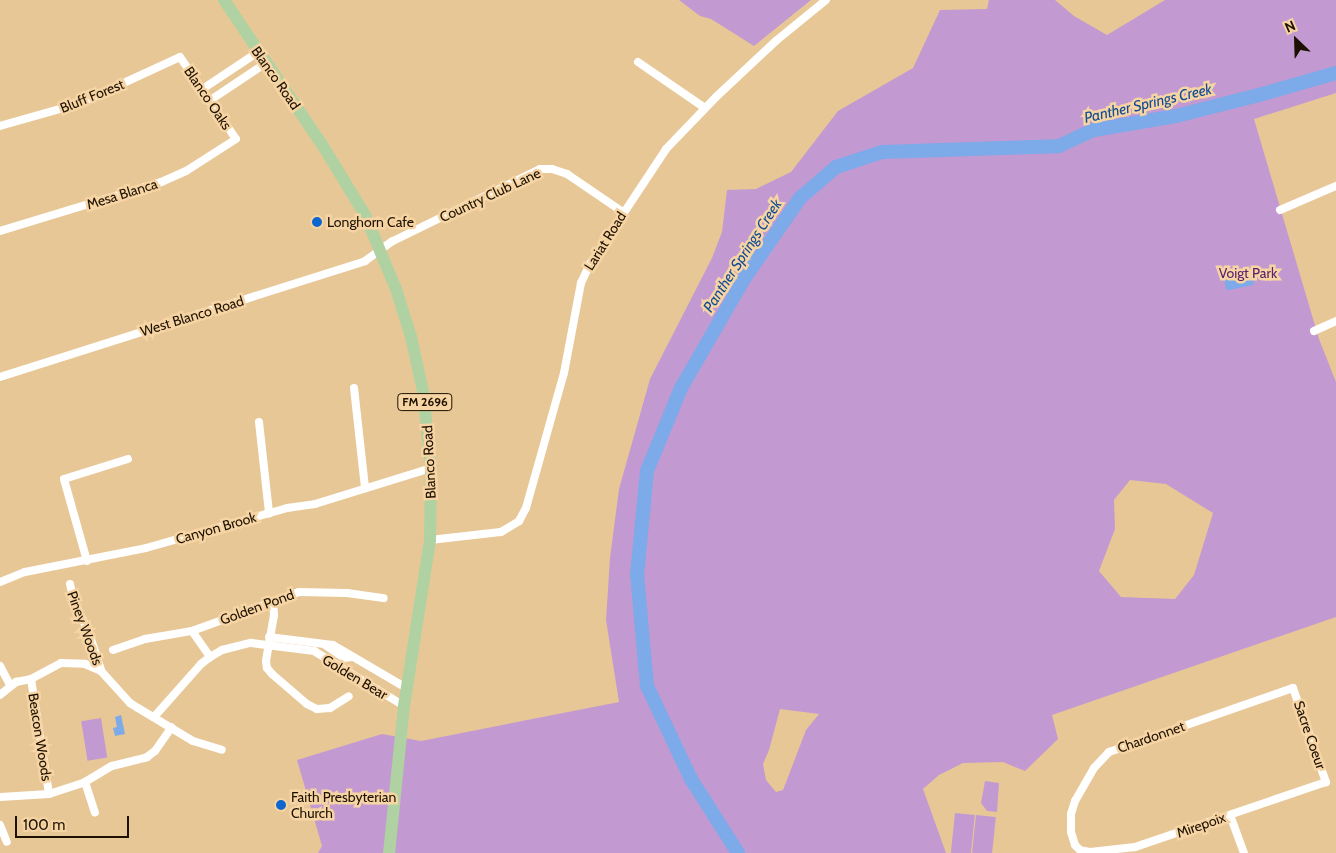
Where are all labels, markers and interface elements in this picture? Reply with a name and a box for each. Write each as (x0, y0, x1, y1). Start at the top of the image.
north arrow (1271, 15, 1321, 65)
text: N (1282, 16, 1298, 37)
street label: Blanco Road (248, 43, 304, 113)
street label: Blanco Oaks (181, 63, 235, 133)
street label: Bluff Forest (57, 76, 127, 116)
water label: Panther Springs Creek (1082, 81, 1214, 127)
street label: Country Club Lane (437, 164, 543, 226)
street label: Mesa Blanca (85, 175, 159, 213)
water label: Panther Springs Creek (700, 196, 786, 316)
street label: Lariat Road (580, 209, 630, 273)
place label: Longhorn Cafe (327, 214, 414, 230)
marker: Longhorn Cafe (311, 216, 323, 228)
park label: Voigt Park (1219, 265, 1277, 281)
street label: West Blanco Road (138, 292, 246, 340)
road number: FM 2696 (396, 392, 454, 412)
street label: Blanco Road (419, 425, 439, 499)
street label: Canyon Brook (174, 509, 258, 547)
street label: Golden Pond (218, 586, 296, 628)
street label: Piney Woods (64, 589, 106, 667)
street label: Golden Bear (319, 651, 391, 703)
street label: Beacon Woods (25, 692, 55, 782)
street label: Sacre Coeur (1291, 699, 1329, 771)
street label: Chardonnet (1115, 718, 1187, 756)
place label: Faith Presbyterian Church (291, 789, 396, 822)
marker: Faith Presbyterian Church (275, 799, 287, 811)
scale bar (18, 806, 131, 838)
street label: Mirepoix (1174, 809, 1228, 841)
text: 100 m (23, 816, 65, 834)

